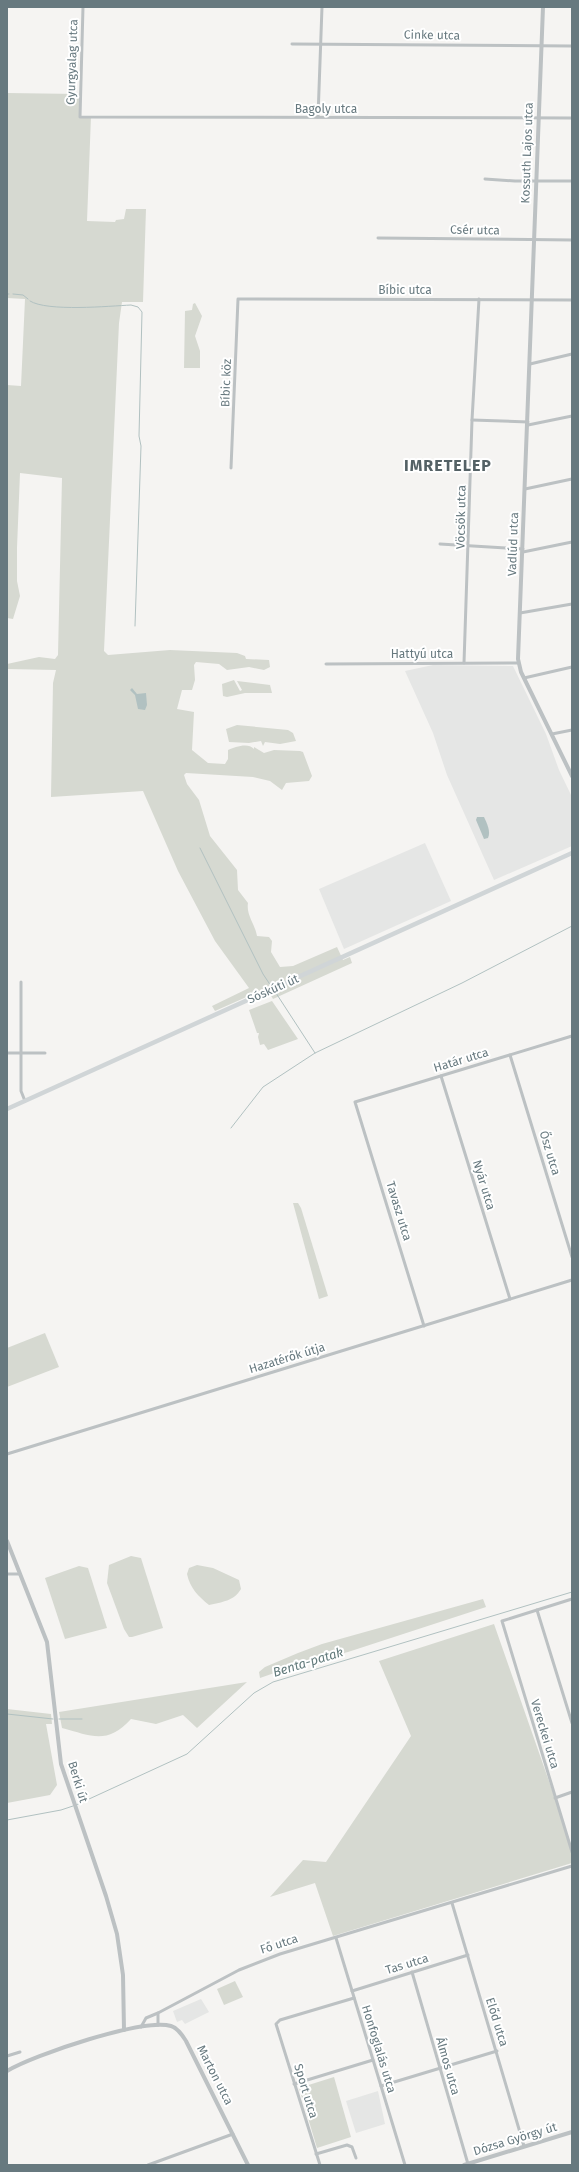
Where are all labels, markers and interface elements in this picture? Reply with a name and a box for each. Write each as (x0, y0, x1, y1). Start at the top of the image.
street label: Gyurgyalag utca (64, 19, 80, 105)
street label: Cinke utca (404, 28, 460, 42)
street label: Bagoly utca (295, 102, 357, 116)
street label: Kossuth Lajos utca (518, 102, 536, 204)
street label: Csér utca (450, 223, 500, 237)
street label: Bíbic utca (378, 283, 432, 297)
street label: Bíbic köz (218, 359, 234, 407)
district label: IMRETELEP (404, 456, 492, 475)
street label: Vöcsök utca (453, 485, 469, 549)
street label: Vadlúd utca (505, 512, 521, 576)
street label: Hattyú utca (391, 647, 453, 661)
street label: Sóskúti út (245, 971, 301, 1006)
street label: Határ utca (432, 1045, 490, 1075)
street label: Ősz utca (537, 1129, 565, 1177)
street label: Nyár utca (470, 1158, 498, 1212)
street label: Tavasz utca (383, 1180, 415, 1242)
street label: Hazatérők útja (247, 1340, 327, 1376)
water label: Benta-patak (271, 1644, 345, 1680)
street label: Vereckei utca (528, 1698, 562, 1770)
street label: Berki út (65, 1760, 91, 1805)
street label: Fő utca (258, 1931, 300, 1957)
street label: Tas utca (384, 1951, 430, 1977)
street label: Előd utca (483, 1996, 511, 2048)
street label: Honfoglalás utca (359, 2003, 399, 2095)
street label: Álmos utca (433, 2035, 464, 2097)
street label: Marton utca (194, 2043, 236, 2107)
street label: Sport utca (291, 2062, 321, 2120)
street label: Dózsa György út (472, 2119, 559, 2158)

